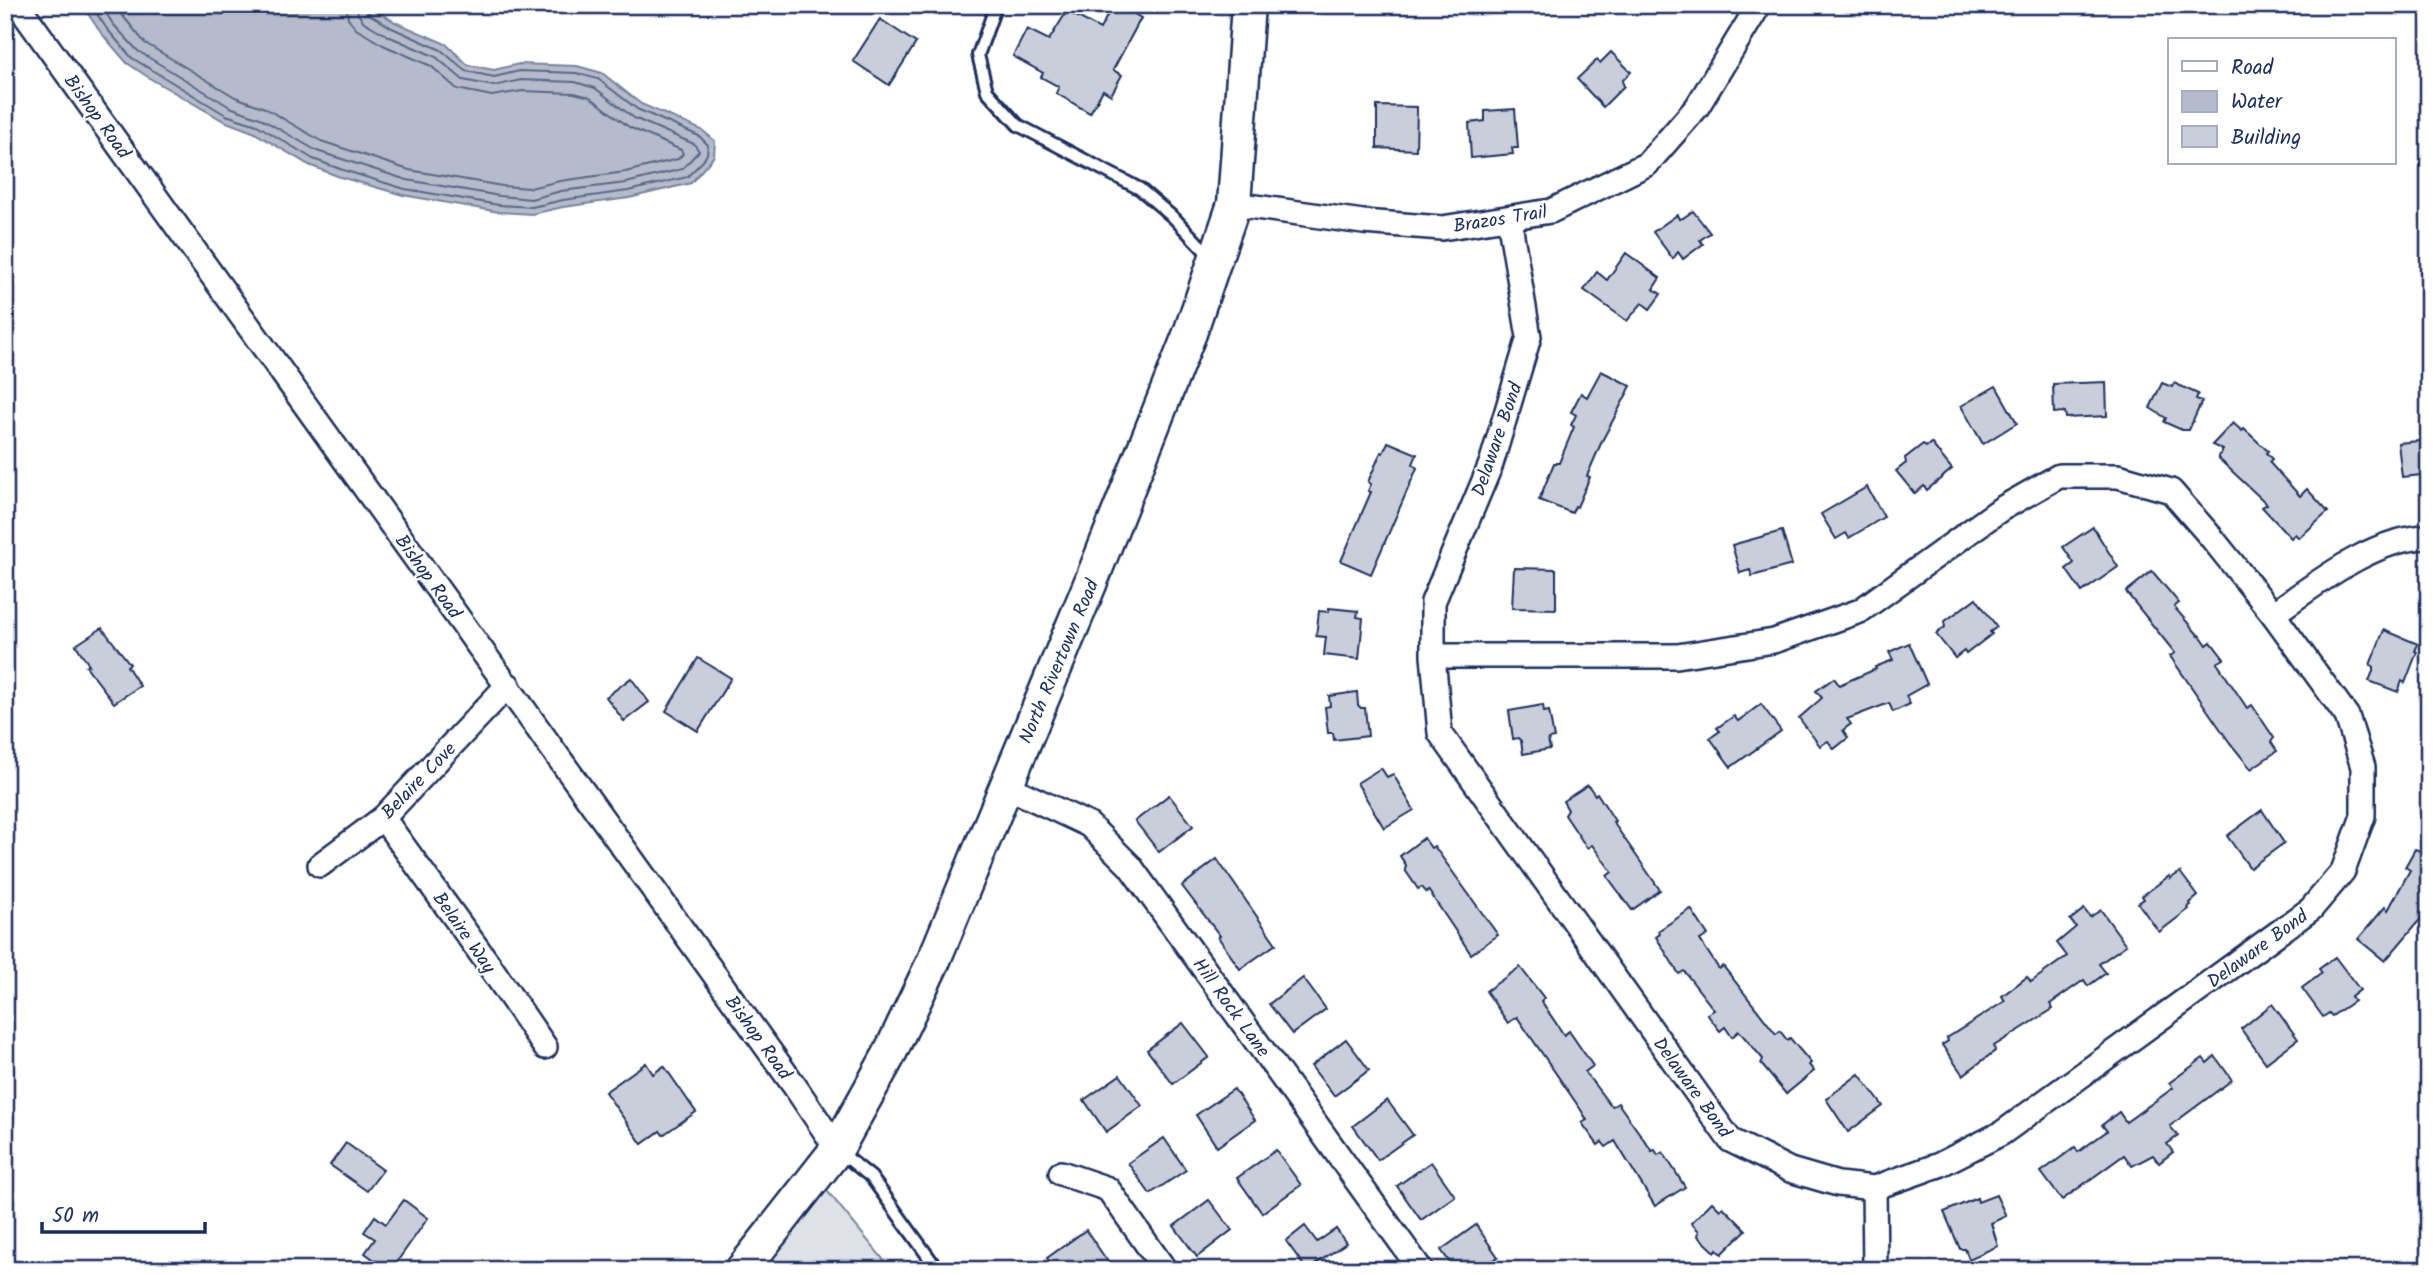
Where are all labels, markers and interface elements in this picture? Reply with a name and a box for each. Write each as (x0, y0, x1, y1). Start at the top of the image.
legend (2168, 38, 2396, 164)
text: Road (2231, 52, 2274, 85)
street label: Bishop Road (55, 69, 138, 166)
text: Water (2231, 86, 2283, 119)
text: Building (2231, 122, 2301, 155)
street label: Brazos Trail (1451, 198, 1550, 242)
street label: Delaware Bond (1464, 378, 1532, 501)
street label: Bishop Road (386, 529, 469, 626)
street label: North Rivertown Road (1012, 574, 1108, 749)
street label: Belaire Cove (375, 735, 464, 827)
street label: Belaire Way (424, 886, 503, 981)
street label: Delaware Bond (2201, 902, 2315, 997)
street label: Hill Rock Lane (1184, 952, 1277, 1065)
street label: Bishop Road (716, 990, 799, 1087)
street label: Delaware Bond (1644, 1031, 1739, 1145)
scale bar (42, 1191, 205, 1235)
text: 50 m (52, 1200, 99, 1233)

